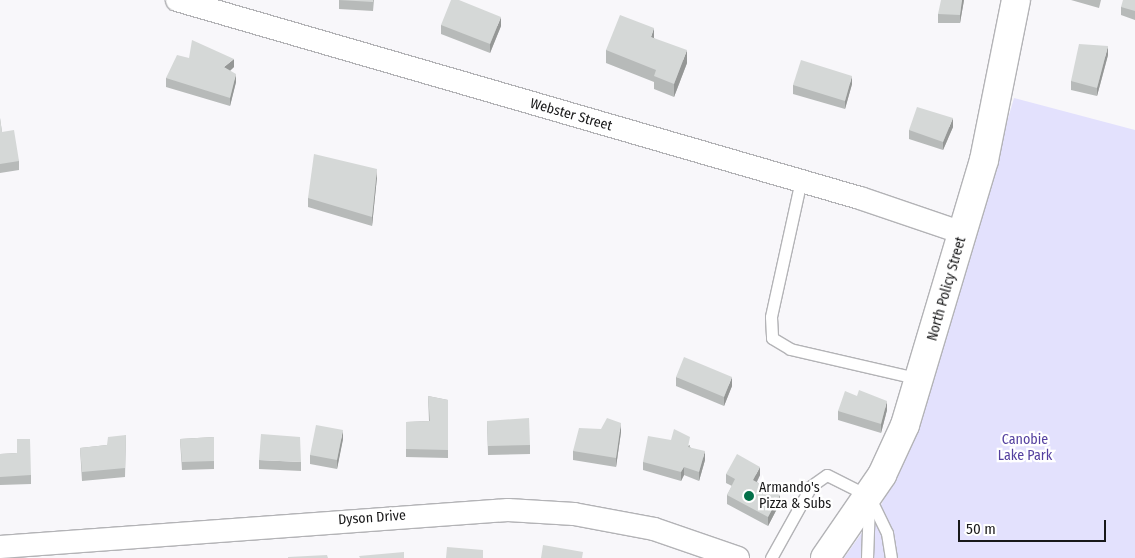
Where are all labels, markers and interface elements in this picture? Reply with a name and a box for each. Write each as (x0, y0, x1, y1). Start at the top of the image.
street label: Webster Street (528, 95, 614, 135)
street label: North Policy Street (924, 235, 970, 343)
park label: Canobie Lake Park (998, 432, 1052, 464)
place label: Armando's Pizza & Subs (759, 480, 831, 512)
marker: Armando's Pizza & Subs (743, 490, 755, 502)
street label: Dyson Drive (338, 507, 406, 529)
scale bar (960, 510, 1108, 542)
text: 50 m (966, 520, 996, 538)

